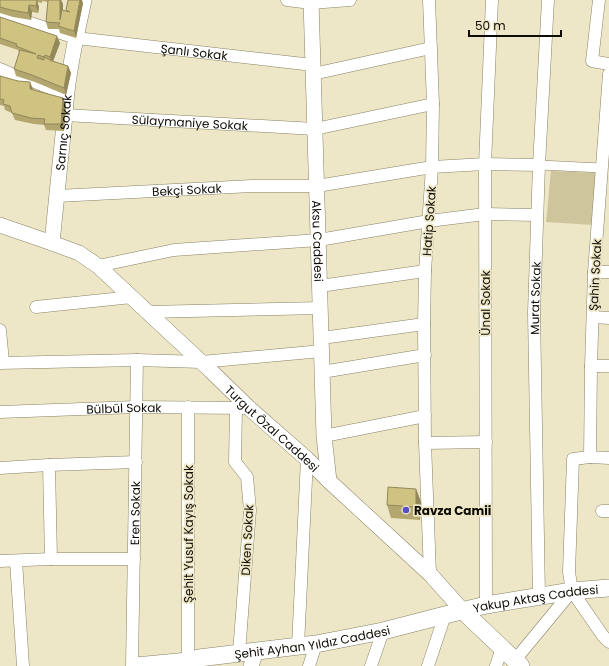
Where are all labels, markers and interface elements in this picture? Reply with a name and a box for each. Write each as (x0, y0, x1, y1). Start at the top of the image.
scale bar (469, 12, 561, 38)
text: 50 m (475, 17, 506, 34)
street label: Şanlı Sokak (160, 39, 229, 64)
street label: Sarnıç Sokak (51, 93, 75, 171)
street label: Sülaymaniye Sokak (131, 110, 249, 134)
street label: Bekçi Sokak (152, 179, 223, 200)
street label: Hatip Sokak (418, 185, 440, 257)
street label: Aksu Caddesi (308, 200, 328, 282)
street label: Şahin Sokak (585, 238, 605, 311)
street label: Murat Sokak (525, 260, 544, 335)
street label: Ünal Sokak (477, 270, 494, 336)
street label: Turgut Özal Caddesi (222, 381, 323, 475)
street label: Bülbül Sokak (86, 398, 162, 417)
street label: Şehit Yusuf Kayış Sokak (180, 464, 197, 603)
street label: Eren Sokak (125, 480, 144, 545)
place label: Ravza Camii (414, 502, 491, 519)
street label: Diken Sokak (237, 503, 257, 576)
marker: Ravza Camii (401, 505, 411, 515)
street label: Yakup Aktaş Caddesi (471, 580, 599, 616)
street label: Şehit Ayhan Yıldız Caddesi (233, 621, 392, 662)

